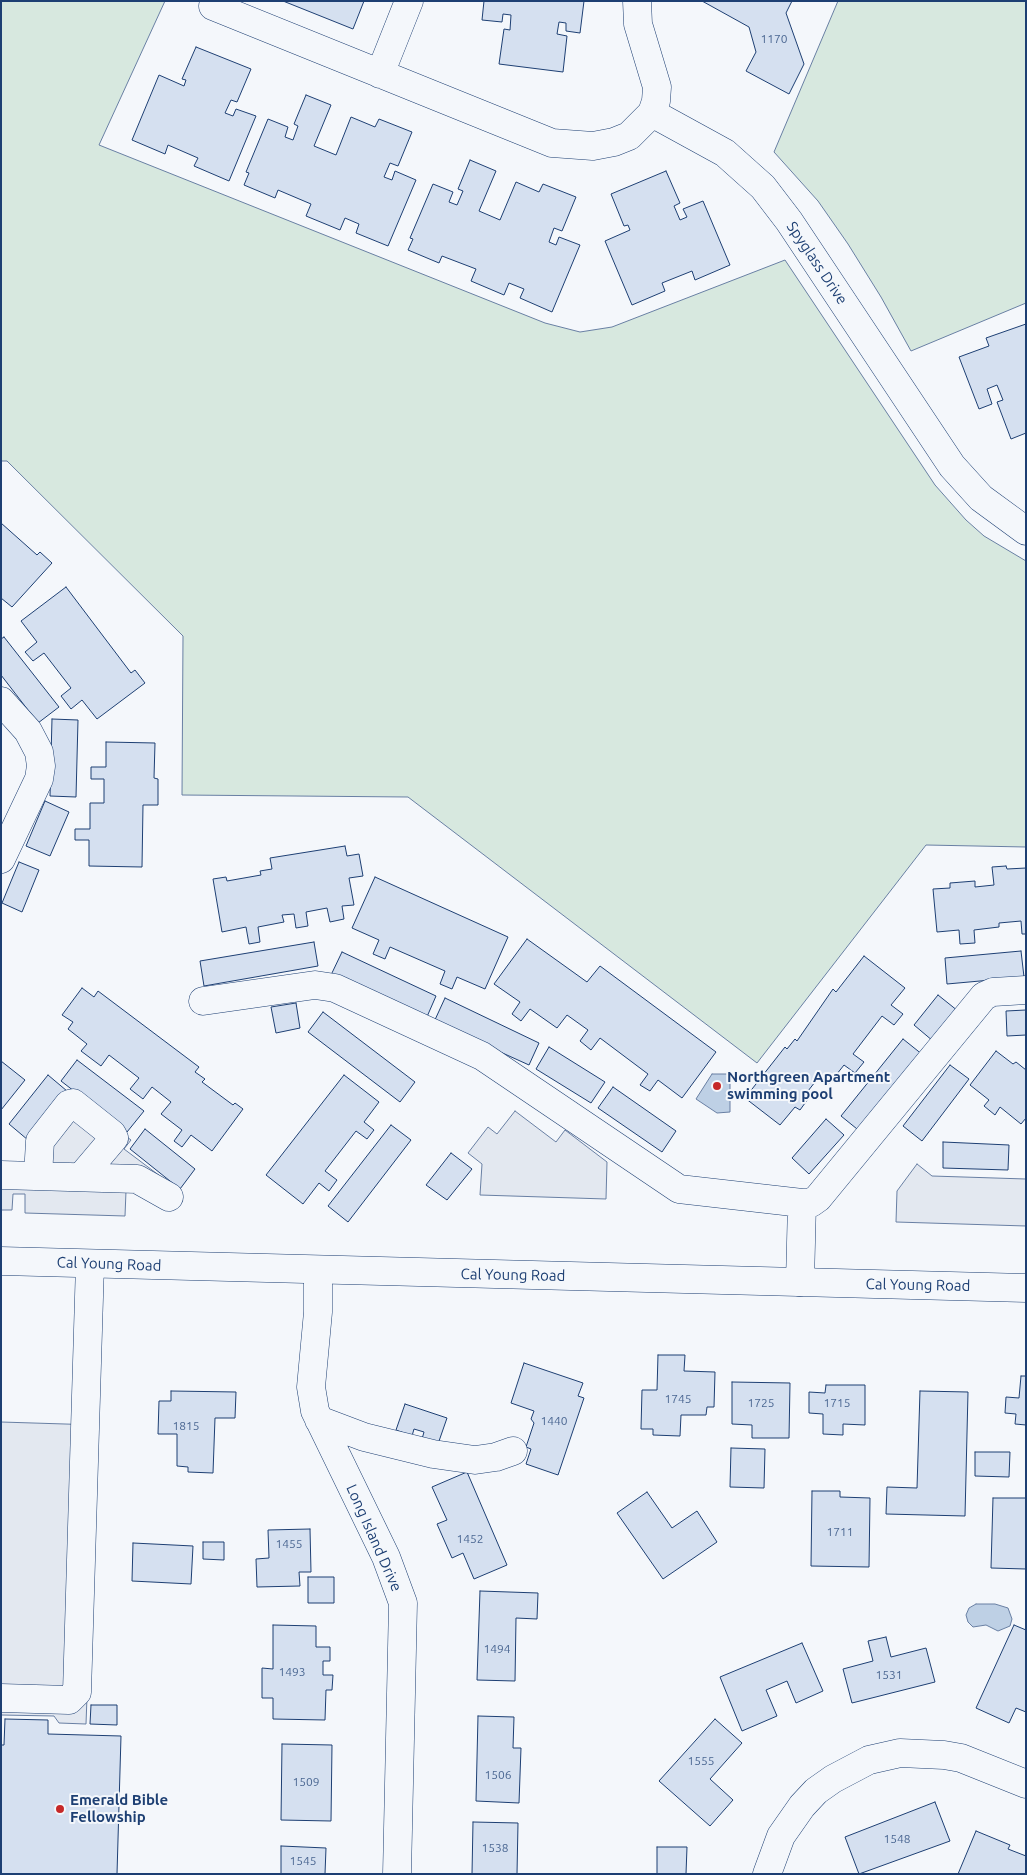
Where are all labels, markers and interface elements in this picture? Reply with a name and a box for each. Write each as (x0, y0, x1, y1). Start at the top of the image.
house number: 1170 (760, 32, 788, 46)
street label: Spyglass Drive (783, 218, 851, 308)
place label: Northgreen Apartment swimming pool (727, 1068, 890, 1103)
marker: Northgreen Apartment swimming pool (711, 1080, 723, 1092)
street label: Cal Young Road (56, 1253, 162, 1275)
street label: Cal Young Road (460, 1265, 566, 1285)
street label: Cal Young Road (865, 1275, 971, 1295)
house number: 1745 (664, 1392, 692, 1406)
house number: 1725 (747, 1396, 775, 1410)
house number: 1715 (823, 1396, 851, 1410)
house number: 1440 (540, 1414, 568, 1428)
house number: 1815 (172, 1419, 200, 1433)
street label: Long Island Drive (342, 1482, 406, 1594)
house number: 1711 (826, 1525, 854, 1539)
house number: 1452 (456, 1532, 484, 1546)
house number: 1455 (275, 1537, 303, 1551)
house number: 1494 (483, 1642, 511, 1656)
house number: 1493 (278, 1665, 306, 1679)
house number: 1531 (875, 1668, 903, 1682)
house number: 1555 (687, 1754, 715, 1768)
house number: 1506 (484, 1768, 512, 1782)
house number: 1509 (292, 1775, 320, 1789)
place label: Emerald Bible Fellowship (70, 1791, 168, 1826)
marker: Emerald Bible Fellowship (54, 1803, 66, 1815)
house number: 1548 (883, 1832, 911, 1846)
house number: 1538 (481, 1841, 509, 1855)
house number: 1545 (289, 1854, 317, 1868)

